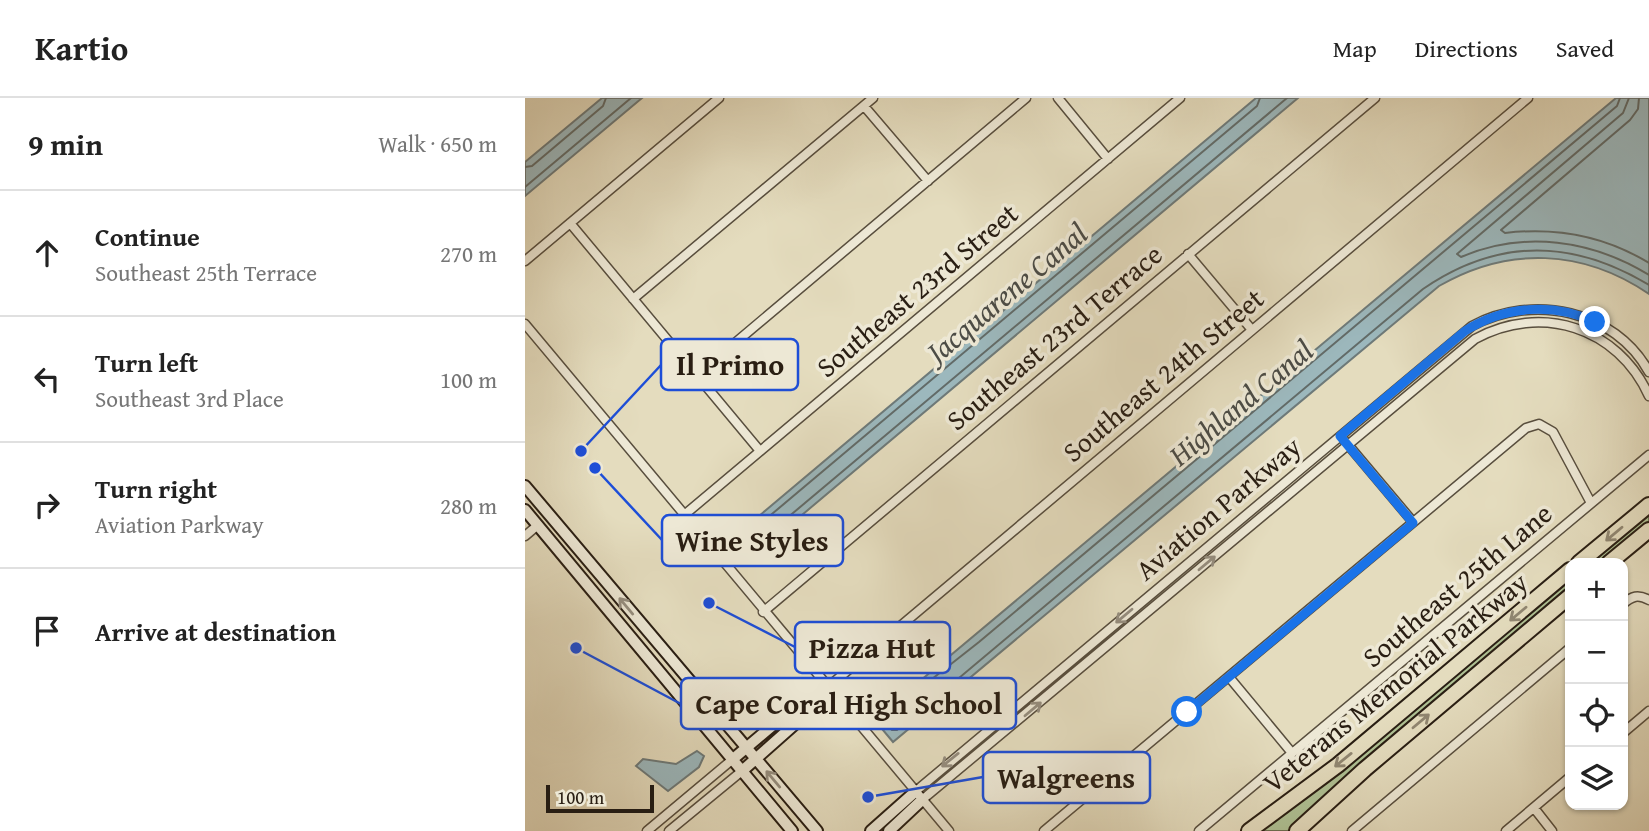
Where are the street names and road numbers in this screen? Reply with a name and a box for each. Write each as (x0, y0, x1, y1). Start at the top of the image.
street label: Southeast 23rd Street (807, 193, 1027, 386)
street label: Southeast 23rd Terrace (937, 234, 1171, 439)
street label: Southeast 24th Street (1053, 278, 1272, 471)
street label: Aviation Parkway (1126, 426, 1310, 589)
street label: Southeast 25th Lane (1353, 493, 1561, 676)
street label: Veterans Memorial Parkway (1253, 562, 1536, 802)

